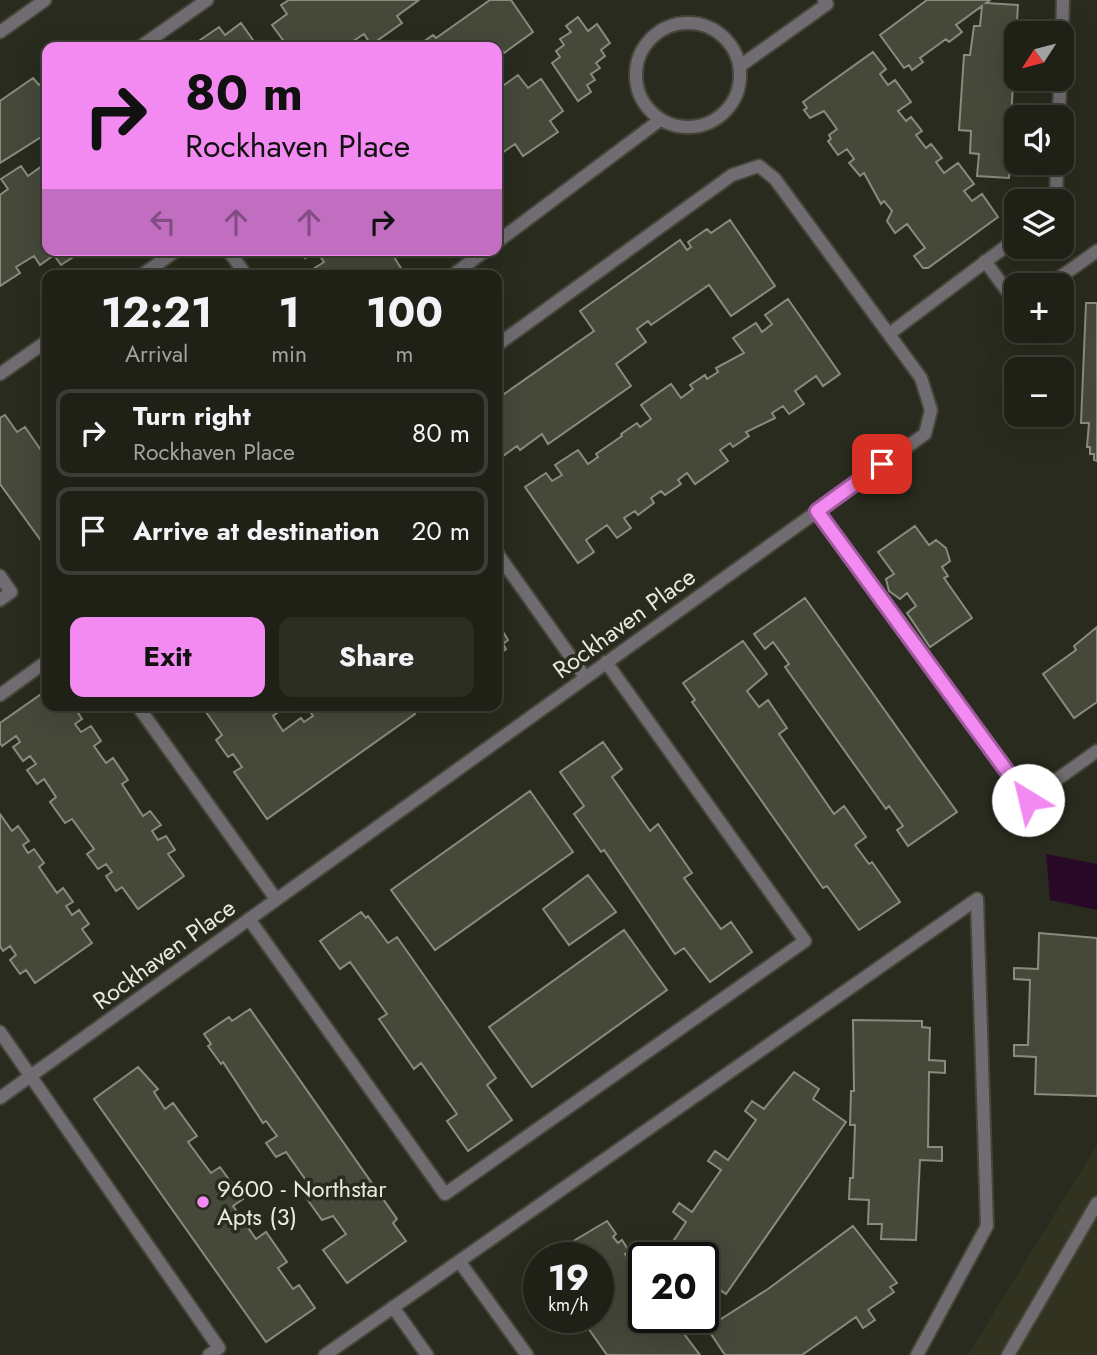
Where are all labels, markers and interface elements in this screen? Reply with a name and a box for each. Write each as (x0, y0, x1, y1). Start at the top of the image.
north arrow (1004, 21, 1074, 91)
map controls (1004, 21, 1074, 427)
text: 80 m (185, 58, 303, 128)
icon: right (70, 70, 161, 161)
button: sound (1004, 105, 1074, 175)
text: Rockhaven Place (185, 123, 410, 169)
button: layers (1004, 189, 1074, 259)
icon: left (144, 203, 182, 241)
icon: ahead (217, 203, 255, 241)
icon: ahead (290, 203, 328, 241)
icon: right (363, 203, 401, 241)
button: + (1004, 273, 1074, 343)
text: 12:21 (101, 282, 212, 343)
text: 1 (278, 282, 300, 343)
text: 100 (366, 282, 443, 343)
text: Arrival (125, 337, 188, 371)
text: min (271, 337, 307, 371)
text: m (396, 337, 414, 371)
button: − (1004, 357, 1074, 427)
text: Turn right (133, 397, 251, 435)
icon: right (74, 414, 112, 452)
text: 80 m (412, 414, 470, 452)
pin (852, 434, 912, 494)
text: Rockhaven Place (133, 435, 295, 469)
icon: arrive (863, 445, 901, 483)
icon: arrive (74, 512, 112, 550)
text: Arrive at destination (133, 512, 380, 550)
text: 20 m (412, 512, 470, 550)
street label: Rockhaven Place (545, 559, 703, 687)
button: Exit (70, 617, 265, 697)
button: Share (279, 617, 474, 697)
position arrow (991, 763, 1065, 837)
street label: Rockhaven Place (85, 890, 243, 1018)
place label: 9600 - Northstar Apts (3) (217, 1171, 387, 1234)
marker: 9600 - Northstar Apts (3) (195, 1194, 211, 1210)
speed limit sign: 20 (628, 1242, 719, 1333)
text: 19 (548, 1253, 589, 1303)
text: km/h (548, 1292, 589, 1318)

